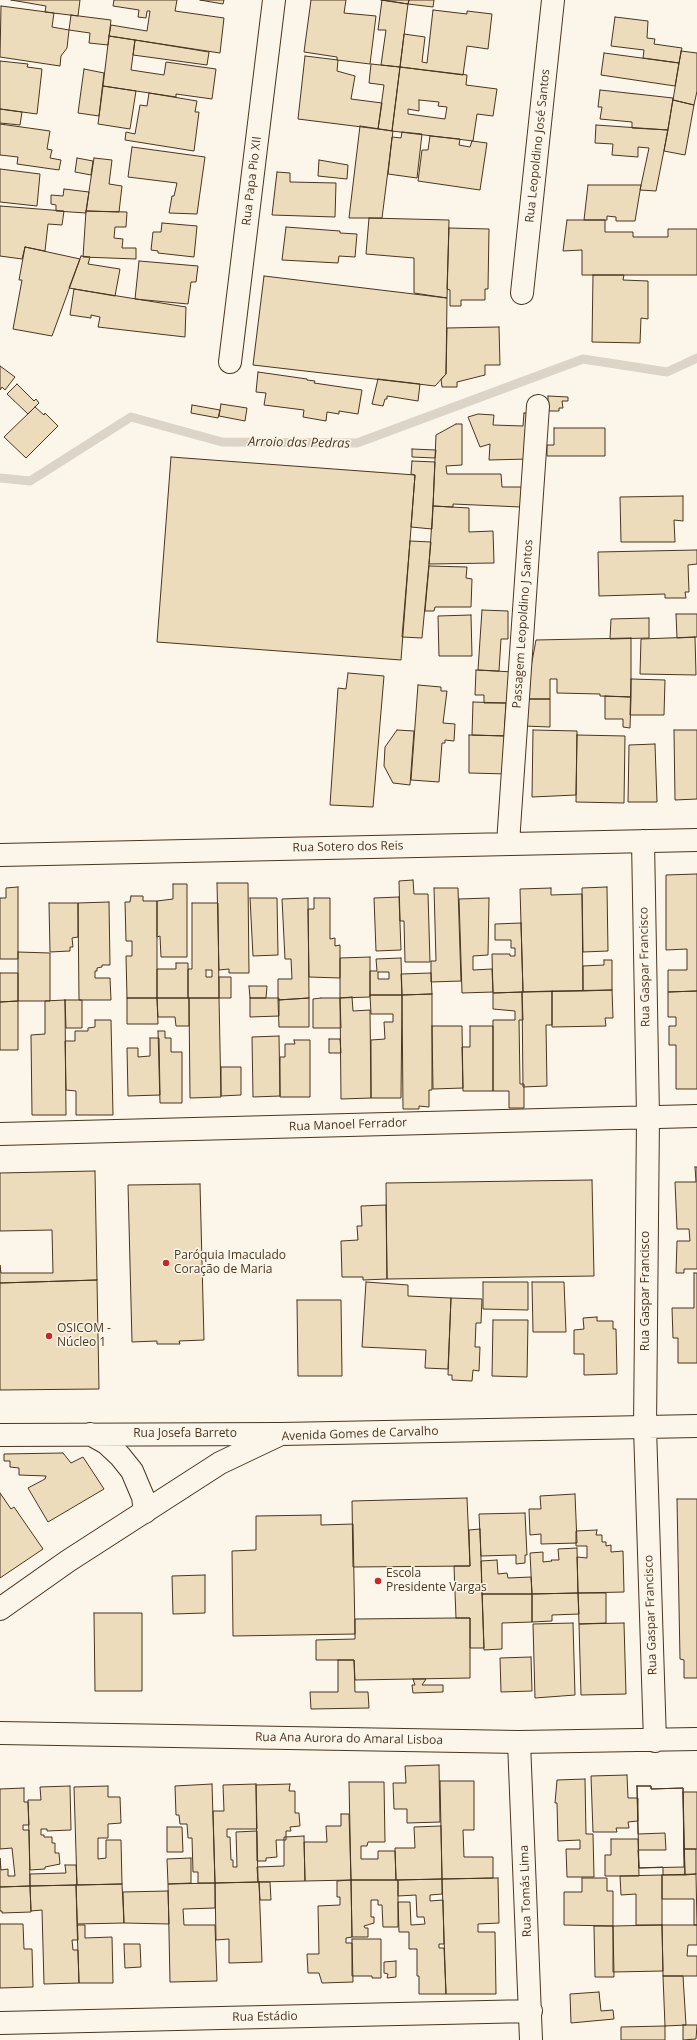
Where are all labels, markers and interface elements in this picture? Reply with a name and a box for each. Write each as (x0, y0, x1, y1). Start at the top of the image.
street label: Rua Leopoldino José Santos (523, 69, 553, 223)
street label: Rua Papa Pio XII (239, 136, 265, 226)
water label: Arroio das Pedras (248, 434, 350, 452)
street label: Passagem Leopoldino J Santos (510, 539, 536, 709)
street label: Rua Sotero dos Reis (292, 839, 404, 855)
street label: Rua Gaspar Francisco (637, 907, 653, 1027)
street label: Rua Manoel Ferrador (289, 1116, 407, 1134)
street label: Rua Gaspar Francisco (639, 1231, 653, 1351)
place label: Paróquia Imaculado Coração de Maria (174, 1249, 286, 1277)
marker: Paróquia Imaculado Coração de Maria (161, 1258, 171, 1268)
place label: OSICOM - Núcleo 1 (57, 1322, 111, 1350)
marker: OSICOM - Núcleo 1 (44, 1331, 54, 1341)
street label: Avenida Gomes de Carvalho (281, 1424, 439, 1444)
street label: Rua Josefa Barreto (133, 1427, 237, 1441)
street label: Rua Gaspar Francisco (642, 1555, 660, 1675)
place label: Escola Presidente Vargas (386, 1567, 487, 1595)
marker: Escola Presidente Vargas (373, 1576, 383, 1586)
street label: Rua Ana Aurora do Amaral Lisboa (255, 1730, 443, 1748)
street label: Rua Tomás Lima (517, 1845, 535, 1937)
street label: Rua Estádio (232, 2009, 298, 2025)

